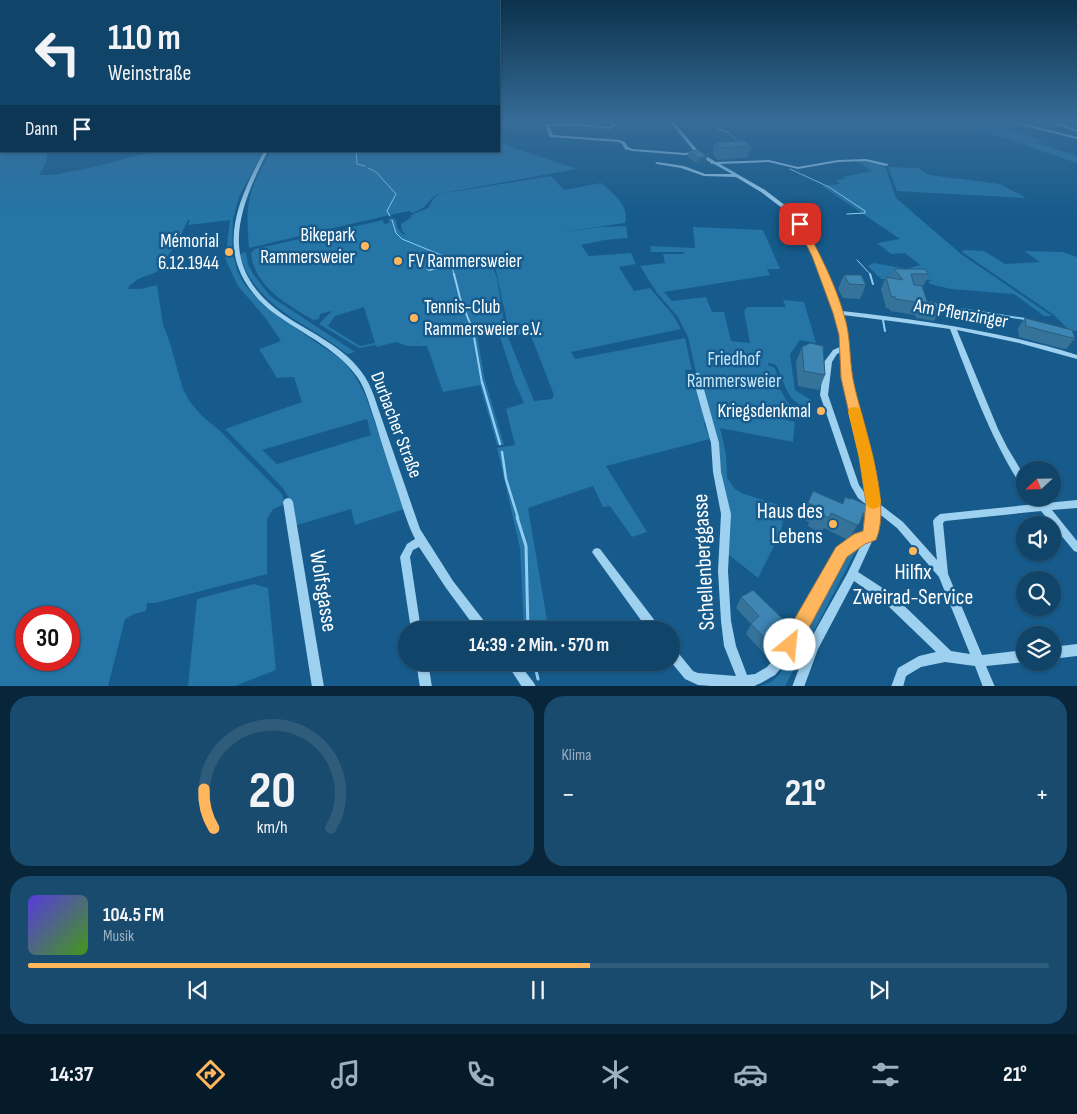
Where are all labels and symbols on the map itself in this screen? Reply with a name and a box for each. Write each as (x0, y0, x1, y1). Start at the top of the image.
pin (779, 203, 821, 245)
place label: Bikepark Rammersweier (260, 224, 356, 269)
place label: Mémorial 6.12.1944 (158, 230, 219, 275)
marker: Bikepark Rammersweier (359, 240, 371, 252)
marker: Mémorial 6.12.1944 (223, 246, 235, 258)
place label: FV Rammersweier (408, 250, 522, 273)
marker: FV Rammersweier (392, 255, 404, 267)
street label: Am Pflenzinger (911, 294, 1010, 334)
place label: Tennis-Club Rammersweier e.V. (424, 296, 542, 341)
marker: Tennis-Club Rammersweier e.V. (408, 312, 420, 324)
park label: Friedhof Rammersweier (687, 348, 782, 393)
street label: Durbacher Straße (365, 369, 427, 481)
place label: Kriegsdenkmal (717, 400, 811, 423)
marker: Kriegsdenkmal (815, 405, 827, 417)
north arrow (1016, 461, 1061, 506)
street label: Schellenberggasse (687, 493, 721, 631)
place label: Haus des Lebens (757, 498, 823, 550)
marker: Haus des Lebens (827, 518, 839, 530)
marker: Hilfix Zweirad-Service (907, 545, 919, 557)
street label: Wolfsgasse (303, 548, 343, 634)
place label: Hilfix Zweirad-Service (853, 559, 973, 611)
speed limit sign: 30 (15, 606, 80, 671)
position arrow (763, 618, 815, 670)

